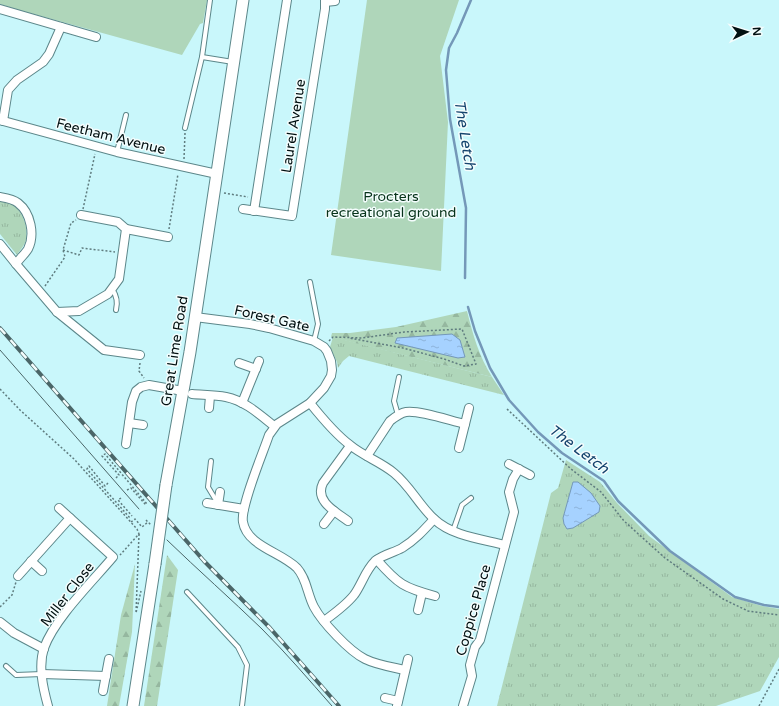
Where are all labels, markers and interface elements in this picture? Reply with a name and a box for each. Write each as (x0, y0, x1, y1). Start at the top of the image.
north arrow (727, 12, 767, 52)
text: N (750, 26, 763, 36)
street label: Laurel Avenue (278, 78, 309, 174)
water label: The Letch (451, 99, 480, 172)
street label: Feetham Avenue (54, 115, 167, 158)
park label: Procters recreational ground (326, 188, 456, 221)
street label: Great Lime Road (157, 295, 192, 407)
street label: Forest Gate (233, 302, 311, 335)
water label: The Letch (545, 421, 613, 478)
street label: Miller Close (37, 559, 98, 630)
street label: Coppice Place (452, 562, 495, 658)

